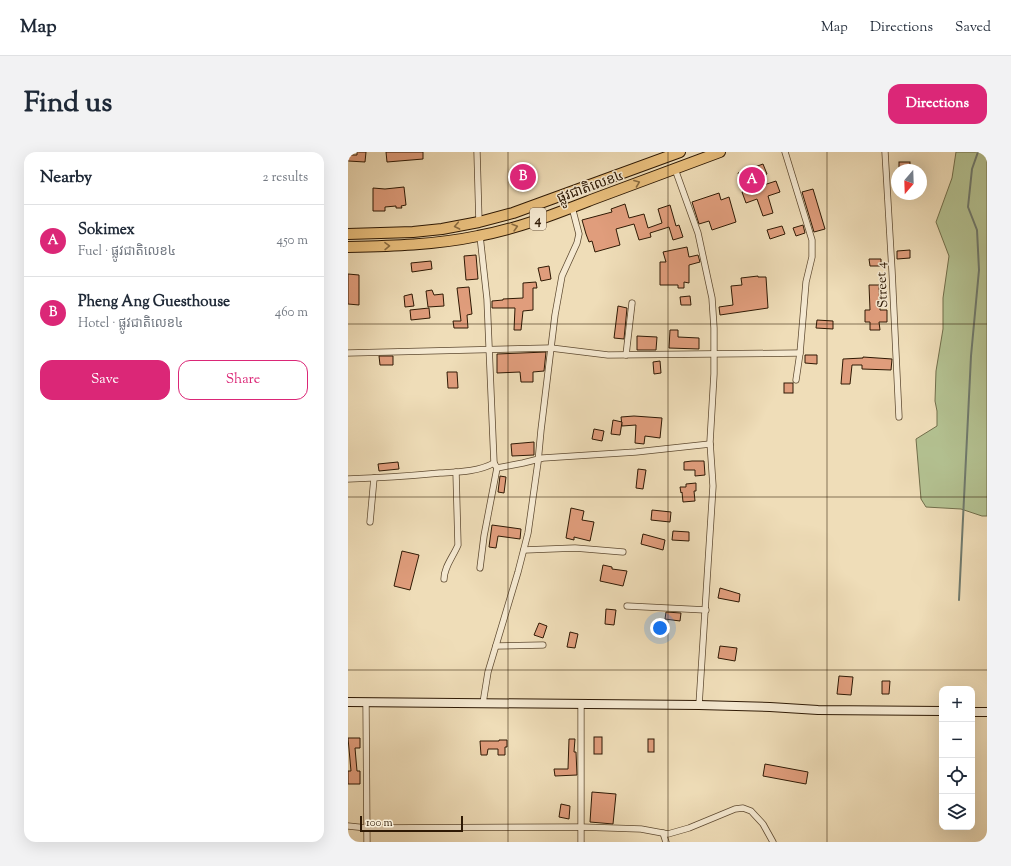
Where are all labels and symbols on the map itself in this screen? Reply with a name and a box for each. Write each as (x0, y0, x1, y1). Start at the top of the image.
pin: B (510, 162, 536, 192)
north arrow (891, 164, 927, 200)
pin: A (739, 165, 765, 195)
street label: ផ្លូវជាតិលេខ៤ (554, 166, 627, 209)
one-way arrow (634, 179, 641, 187)
road number: 4 (530, 208, 546, 230)
one-way arrow (454, 221, 460, 230)
one-way arrow (511, 223, 518, 232)
one-way arrow (384, 242, 390, 250)
street label: S̄treet 4 (872, 261, 894, 308)
your location (650, 618, 670, 638)
scale bar (360, 814, 463, 833)

